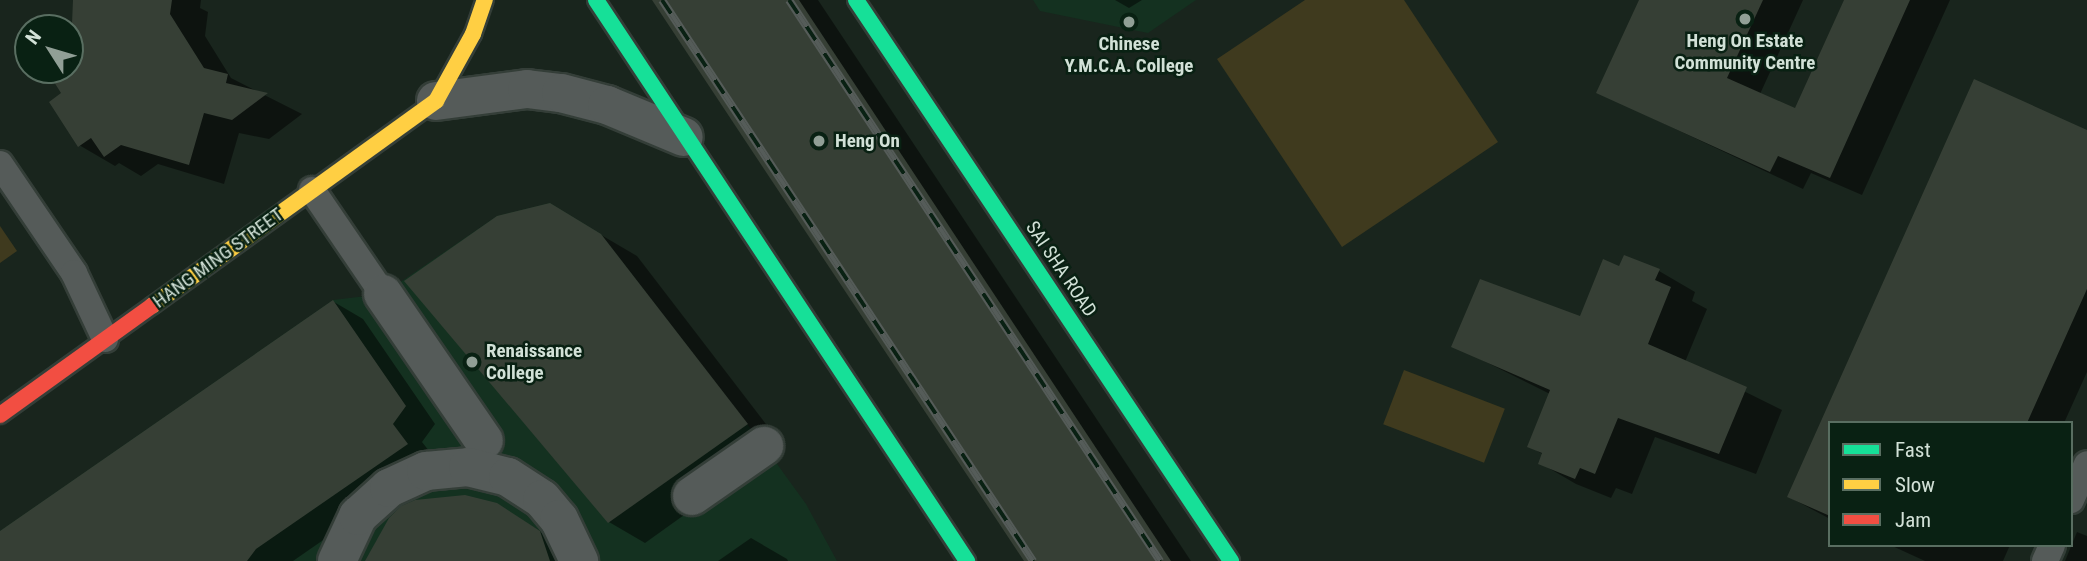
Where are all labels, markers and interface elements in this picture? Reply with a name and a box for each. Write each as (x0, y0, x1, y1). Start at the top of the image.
marker: Heng On Estate Community Centre (1737, 11, 1753, 27)
north arrow (14, 14, 84, 84)
marker: Chinese Y.M.C.A. College (1121, 14, 1137, 30)
text: N (21, 26, 46, 49)
place label: Heng On Estate Community Centre (1675, 30, 1815, 74)
place label: Chinese Y.M.C.A. College (1065, 33, 1193, 77)
place label: Heng On (835, 130, 900, 152)
marker: Heng On (809, 131, 829, 151)
street label: HANG MING STREET (148, 203, 288, 313)
street label: SAI SHA ROAD (1021, 217, 1101, 321)
place label: Renaissance College (486, 340, 582, 384)
marker: Renaissance College (464, 354, 480, 370)
legend (1828, 421, 2073, 547)
text: Fast (1895, 438, 1931, 462)
text: Slow (1895, 473, 1935, 497)
text: Jam (1895, 508, 1931, 532)

